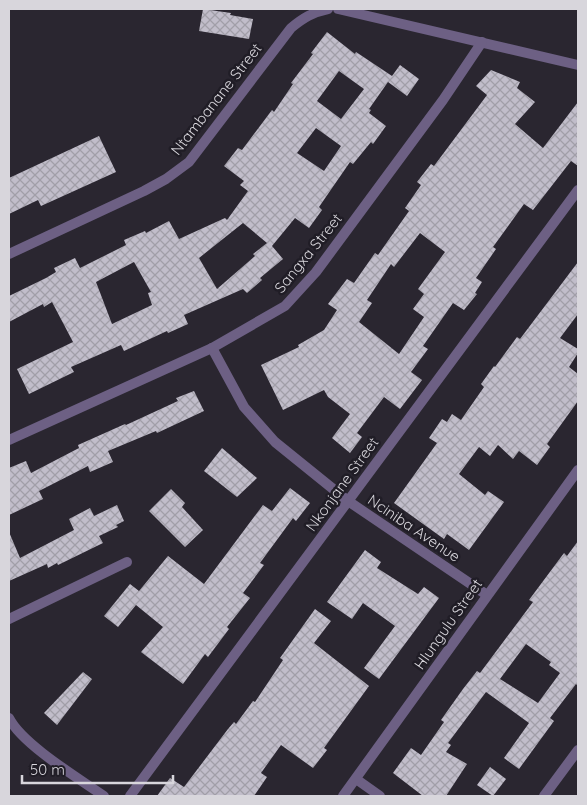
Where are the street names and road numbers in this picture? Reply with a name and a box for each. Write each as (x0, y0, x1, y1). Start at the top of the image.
street label: Ntambanane Street (166, 39, 266, 159)
street label: Sangxa Street (270, 209, 346, 297)
street label: Nkonjane Street (301, 433, 383, 535)
street label: Nciniba Avenue (364, 490, 464, 566)
street label: Hlungulu Street (410, 575, 486, 673)

